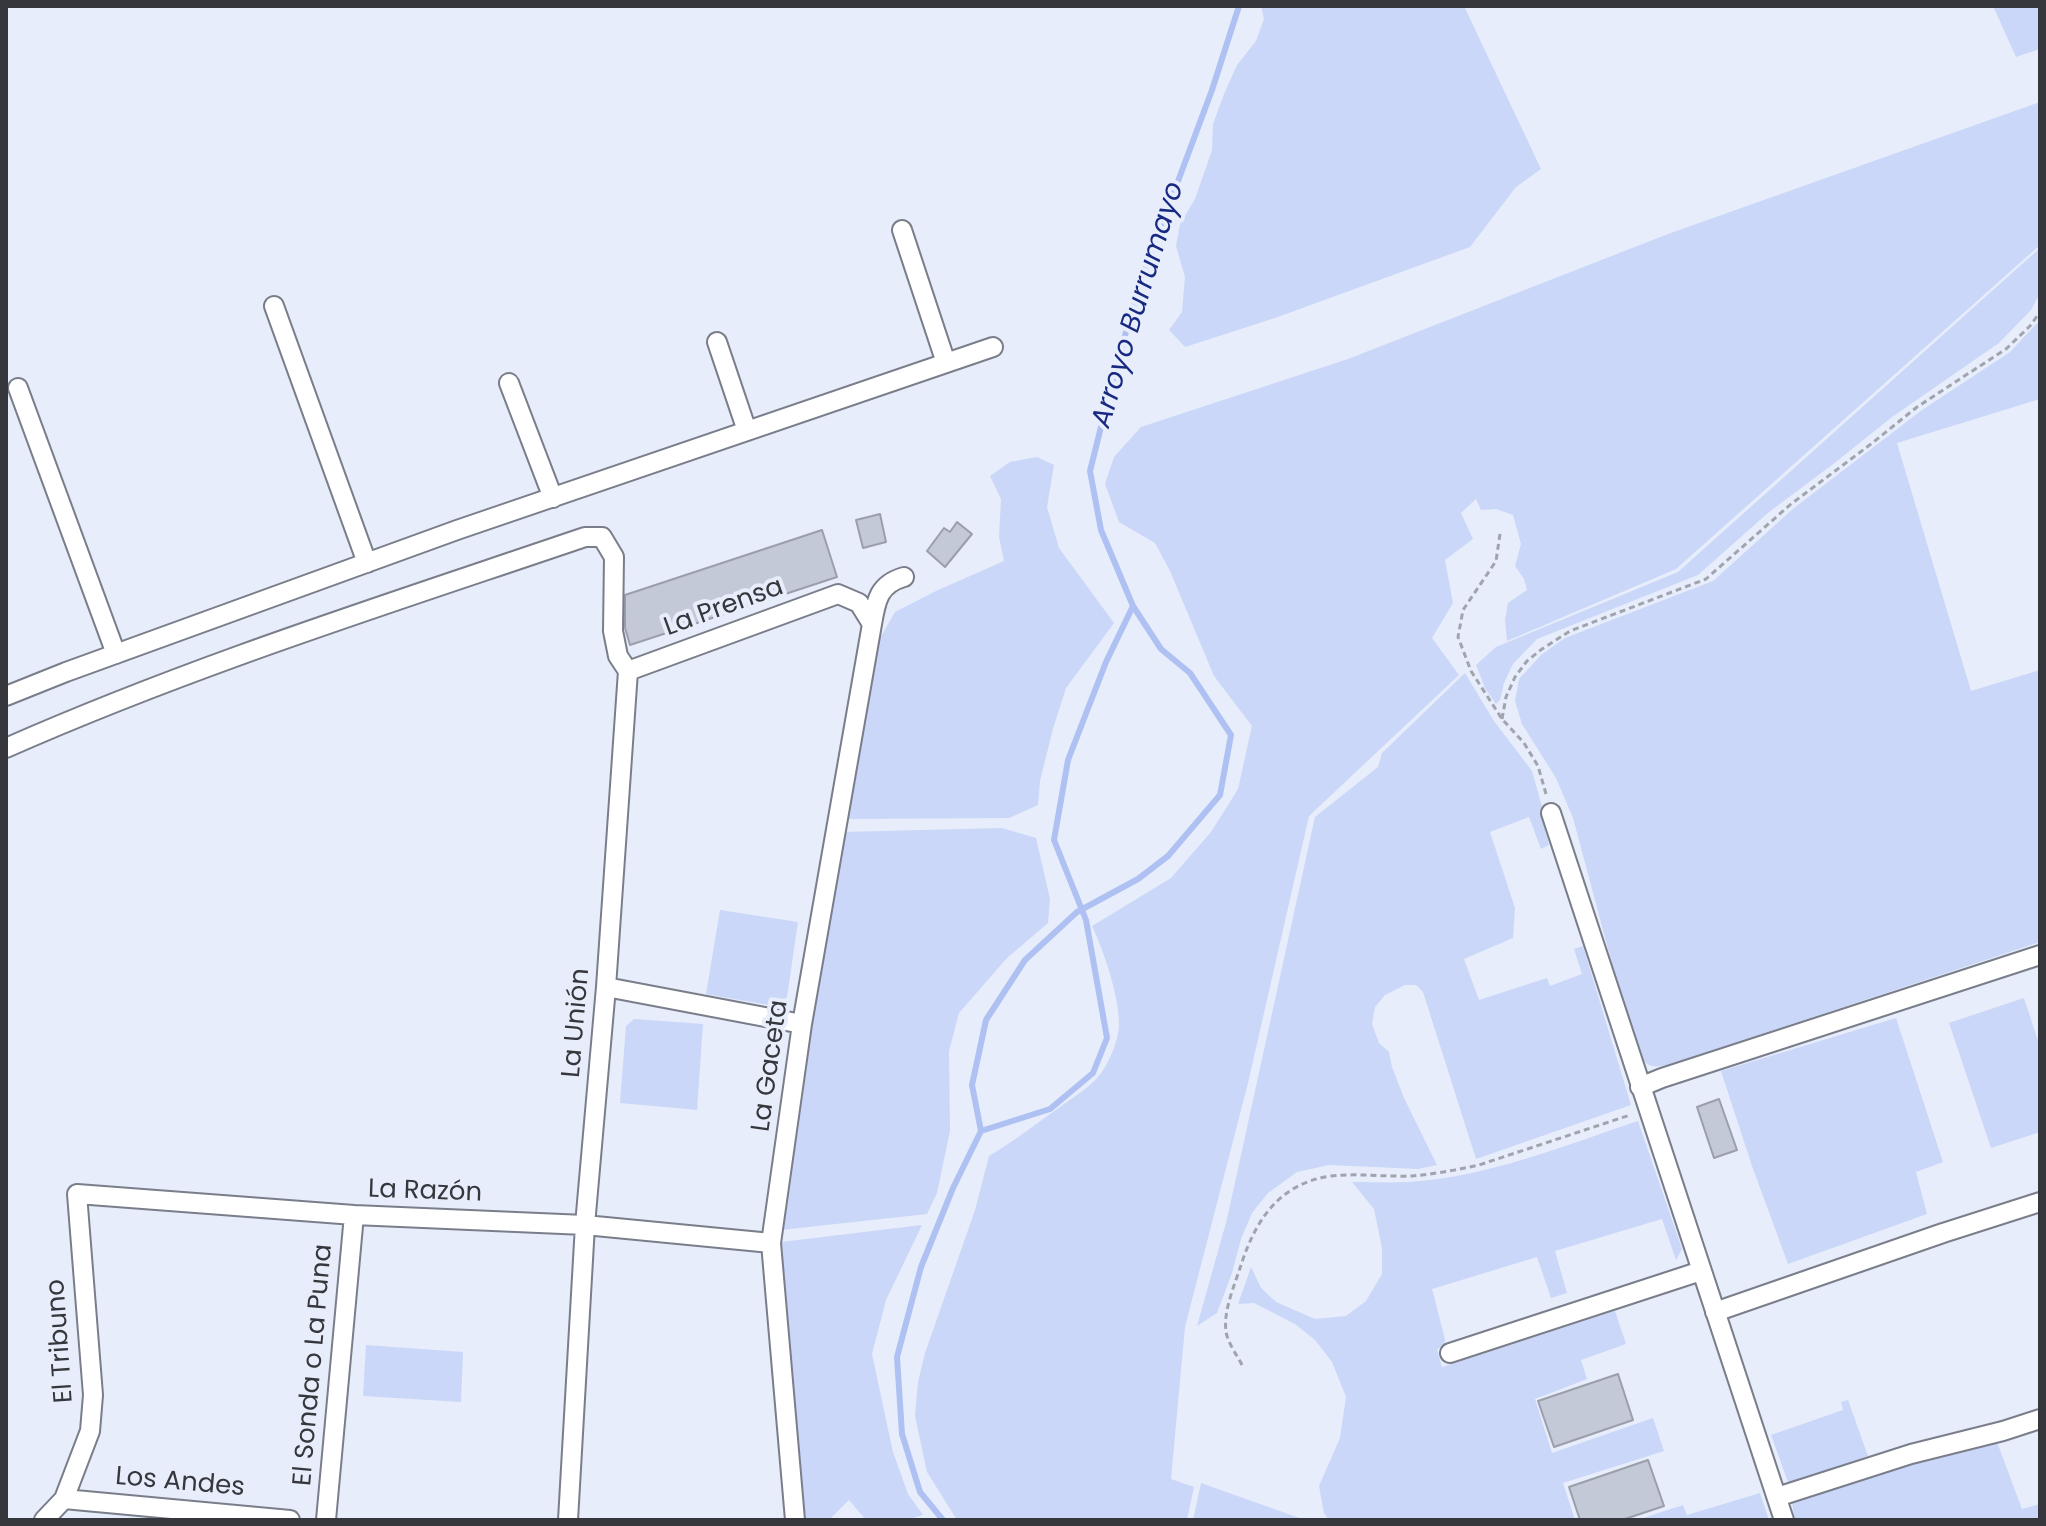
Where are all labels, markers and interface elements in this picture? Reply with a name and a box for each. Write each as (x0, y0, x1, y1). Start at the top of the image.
water label: Arroyo Burrumayo (1086, 178, 1192, 432)
street label: La Prensa (660, 572, 788, 644)
street label: La Unión (557, 967, 597, 1079)
street label: La Gaceta (746, 998, 796, 1134)
street label: La Razón (367, 1174, 483, 1210)
street label: El Sonda o La Puna (288, 1243, 340, 1487)
street label: El Tribuno (41, 1278, 81, 1404)
street label: Los Andes (114, 1462, 246, 1504)

